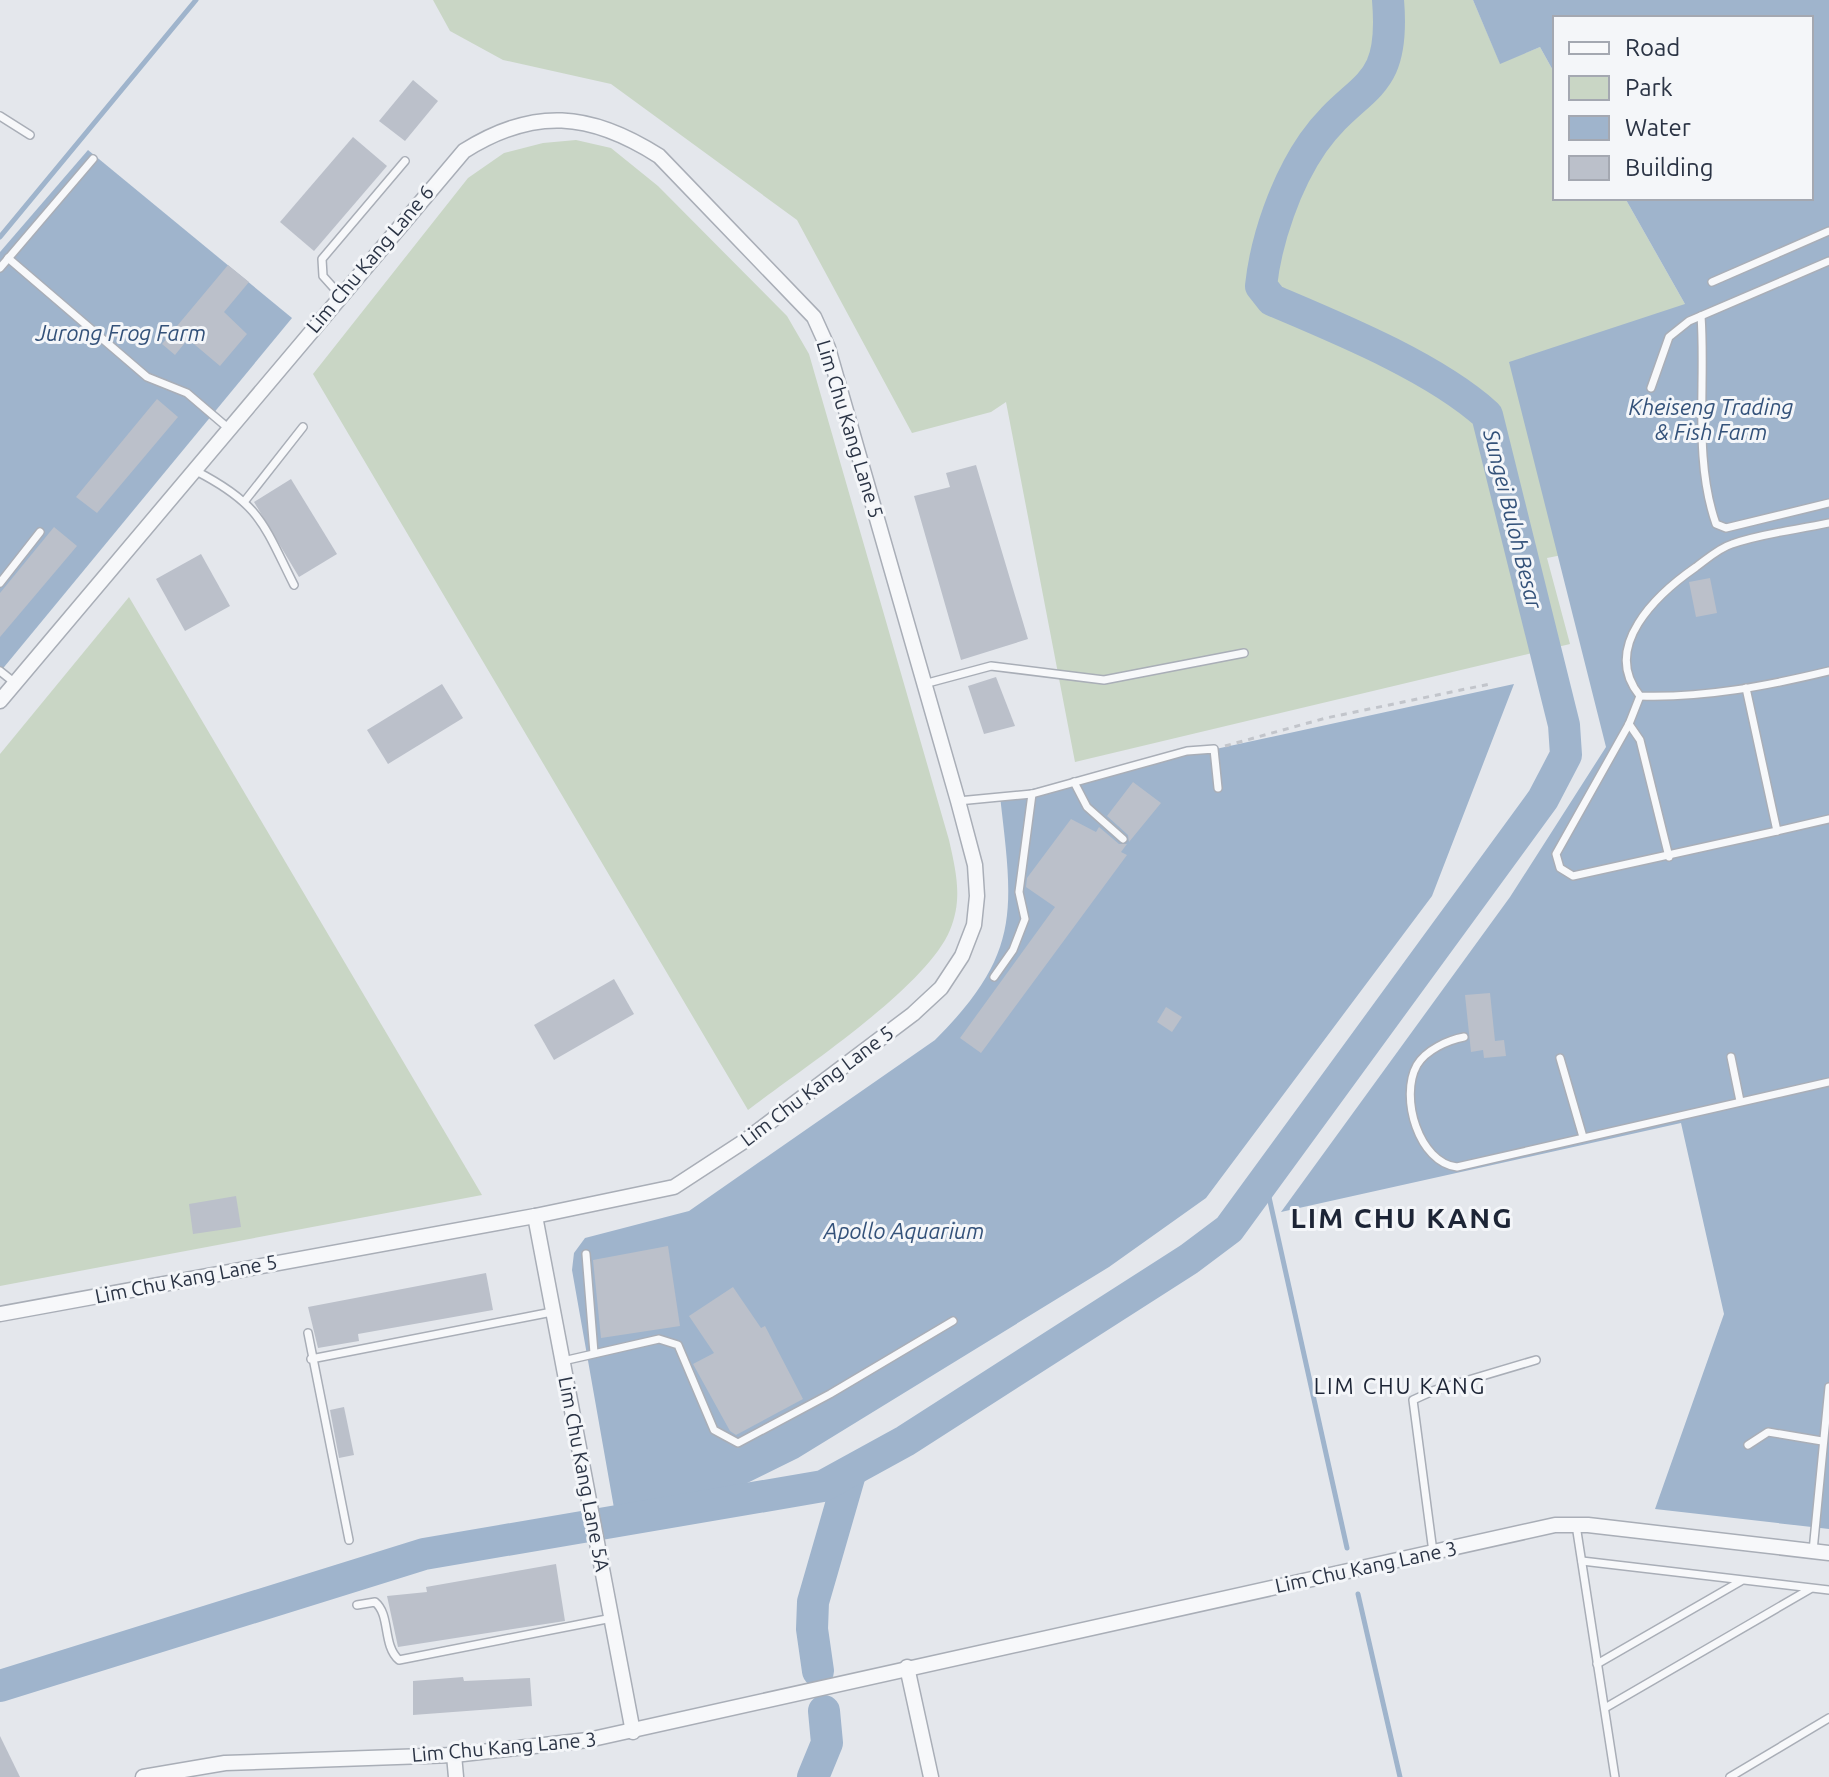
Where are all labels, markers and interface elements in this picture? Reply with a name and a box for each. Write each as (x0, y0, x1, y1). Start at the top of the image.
legend (1553, 16, 1813, 200)
text: Road (1625, 34, 1680, 61)
text: Park (1625, 74, 1673, 101)
text: Water (1625, 114, 1691, 141)
text: Building (1625, 154, 1713, 181)
street label: Lim Chu Kang Lane 6 (301, 180, 438, 337)
water label: Jurong Frog Farm (35, 320, 206, 345)
street label: Lim Chu Kang Lane 5 (812, 337, 889, 521)
water label: Kheiseng Trading & Fish Farm (1628, 394, 1794, 444)
water label: Sungei Buloh Besar (1479, 426, 1548, 612)
street label: Lim Chu Kang Lane 5 (736, 1021, 898, 1151)
district label: LIM CHU KANG (1290, 1202, 1514, 1233)
water label: Apollo Aquarium (823, 1218, 984, 1243)
street label: Lim Chu Kang Lane 5 (93, 1250, 279, 1307)
district label: LIM CHU KANG (1314, 1373, 1486, 1398)
street label: Lim Chu Kang Lane 5A (554, 1374, 615, 1573)
street label: Lim Chu Kang Lane 3 (1273, 1536, 1459, 1597)
street label: Lim Chu Kang Lane 3 (411, 1727, 597, 1766)

